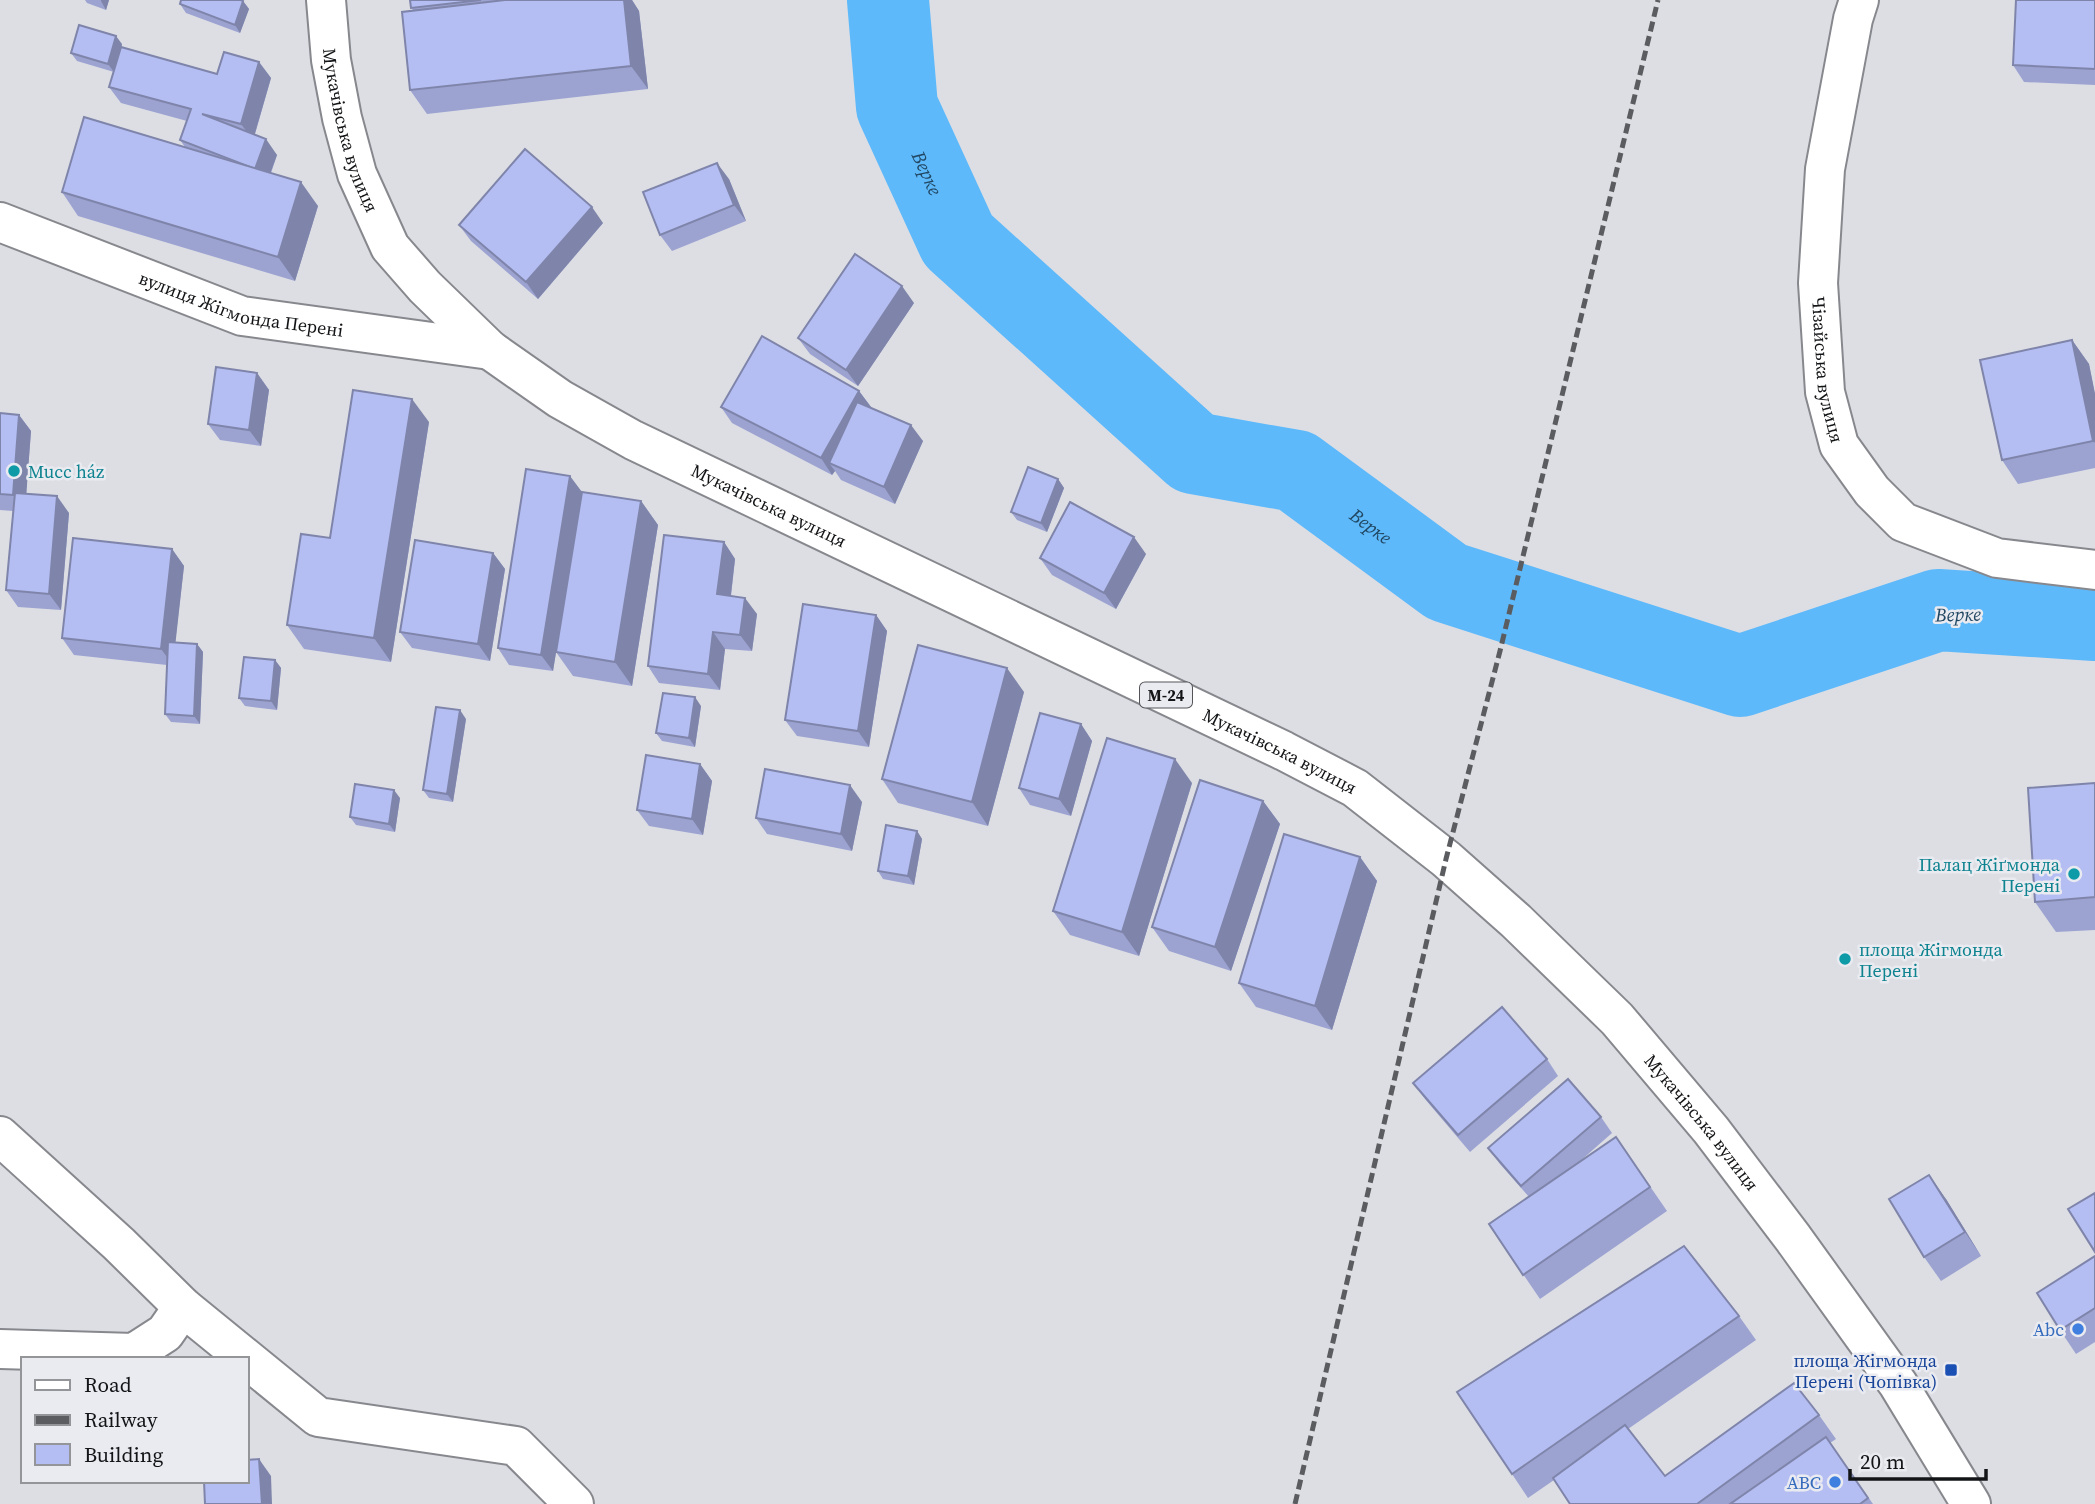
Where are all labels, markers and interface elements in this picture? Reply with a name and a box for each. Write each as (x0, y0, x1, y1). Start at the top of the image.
street label: Мукачівська вулиця (318, 47, 385, 216)
water label: Верке (905, 146, 949, 200)
street label: вулиця Жігмонда Перені (136, 265, 345, 342)
street label: Чізайська вулиця (1806, 296, 1850, 445)
street label: Мукачівська вулиця (687, 457, 851, 553)
place label: Mucc ház (28, 459, 104, 484)
marker: Mucc ház (6, 463, 22, 479)
water label: Верке (1344, 501, 1397, 550)
water label: Верке (1934, 601, 1981, 627)
road number: М-24 (1140, 682, 1192, 708)
street label: Мукачівська вулиця (1199, 702, 1362, 800)
place label: Палац Жіґмонда Перені (1919, 852, 2061, 898)
marker: Палац Жіґмонда Перені (2066, 866, 2082, 882)
place label: площа Жігмонда Перені (1859, 937, 2003, 983)
marker: площа Жігмонда Перені (1837, 951, 1853, 967)
street label: Мукачівська вулиця (1639, 1048, 1765, 1196)
place label: Abc (2033, 1317, 2064, 1342)
marker: Abc (2070, 1321, 2086, 1337)
place label: площа Жігмонда Перені (Чопівка) (1793, 1348, 1938, 1394)
legend (21, 1357, 248, 1483)
marker: площа Жігмонда Перені (Чопівка) (1943, 1362, 1959, 1378)
text: Road (84, 1370, 132, 1399)
text: Railway (84, 1405, 158, 1434)
scale bar (1850, 1438, 1986, 1482)
text: Building (84, 1440, 163, 1469)
text: 20 m (1860, 1447, 1905, 1476)
place label: ABC (1787, 1470, 1821, 1495)
marker: ABC (1827, 1474, 1843, 1490)

